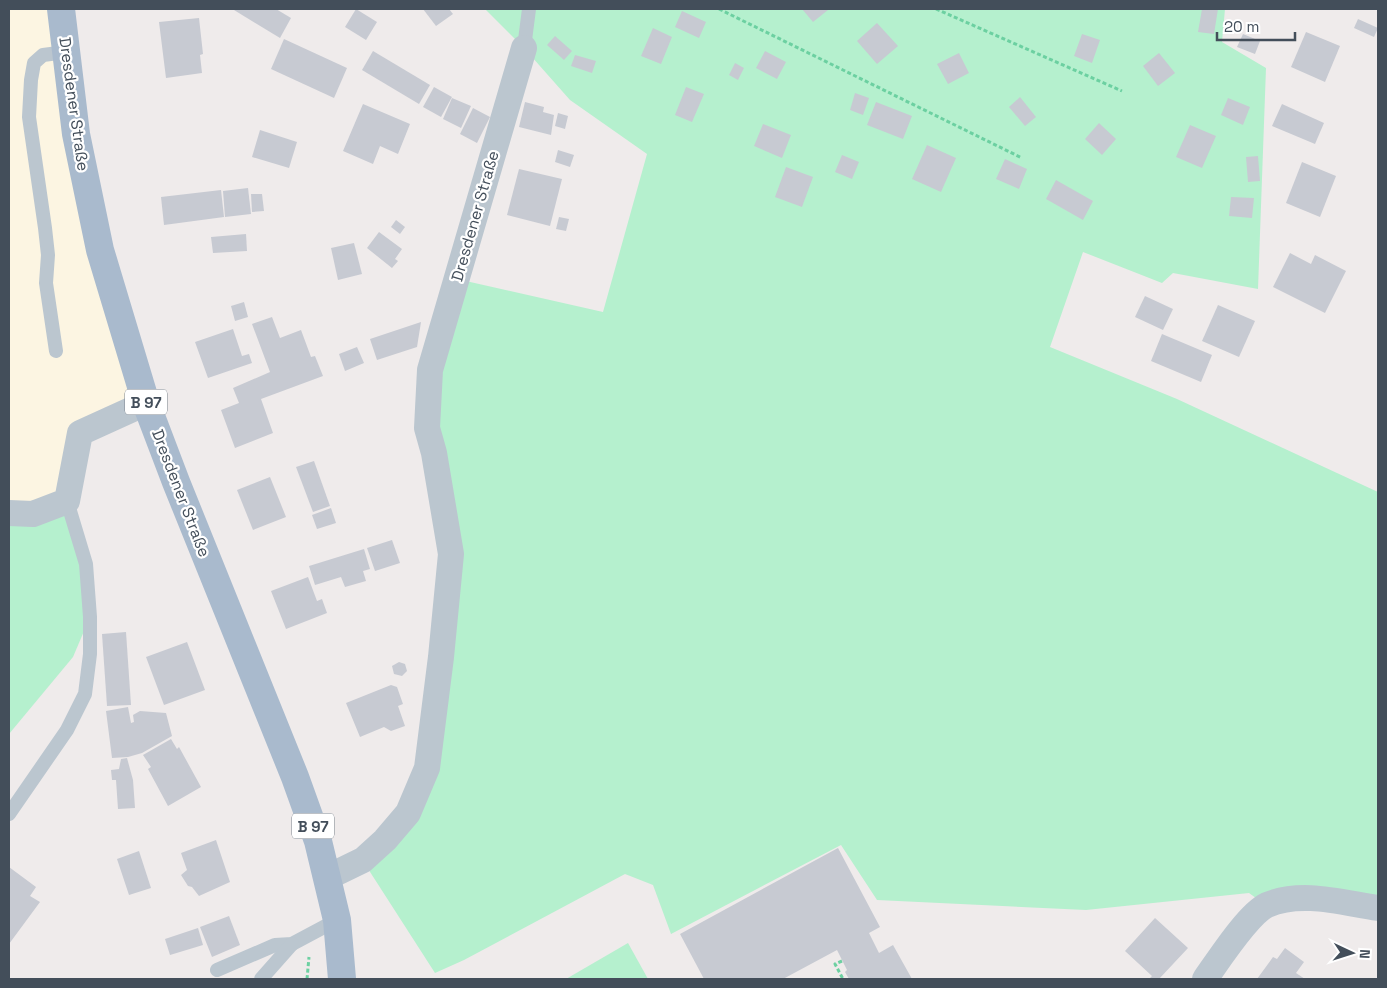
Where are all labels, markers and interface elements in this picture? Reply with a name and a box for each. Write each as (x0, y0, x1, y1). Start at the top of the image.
scale bar (1217, 10, 1294, 42)
text: 20 m (1224, 17, 1259, 36)
street label: Dresdener Straße (54, 36, 94, 172)
street label: Dresdener Straße (446, 148, 504, 284)
road number: B 97 (125, 390, 167, 414)
street label: Dresdener Straße (147, 426, 215, 560)
road number: B 97 (292, 814, 334, 838)
north arrow (1327, 928, 1377, 978)
text: N (1356, 949, 1374, 959)

